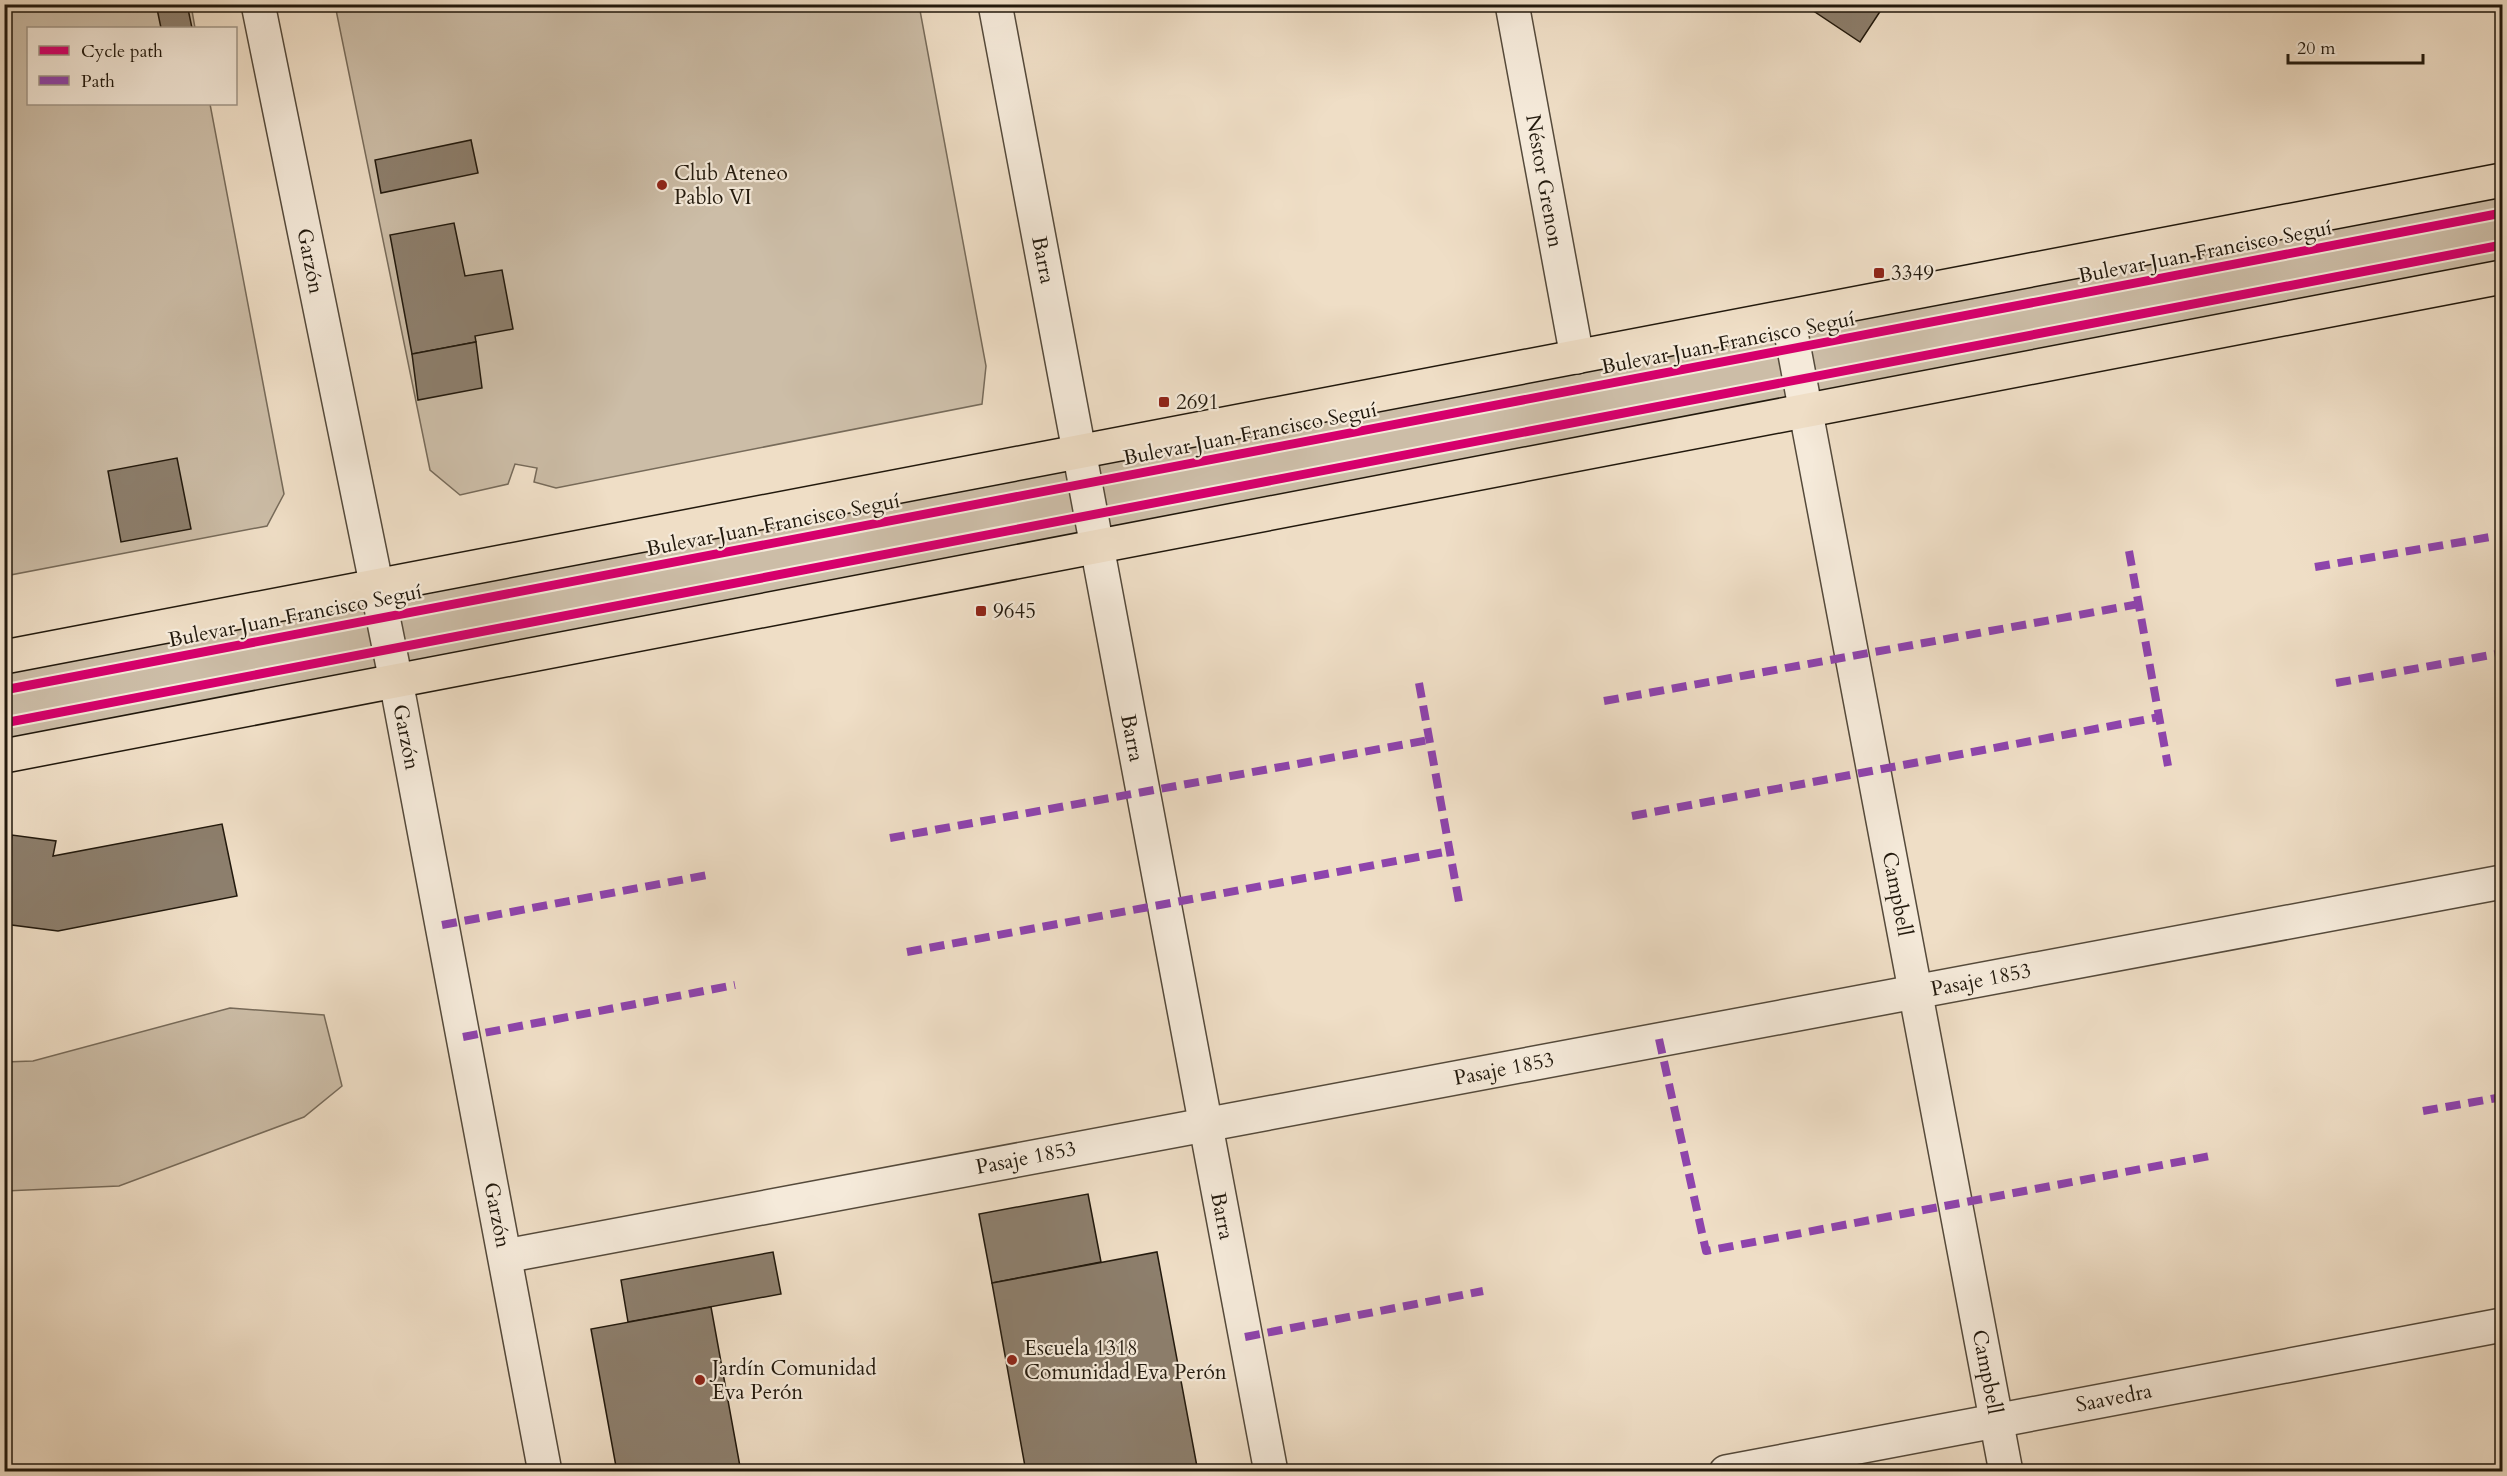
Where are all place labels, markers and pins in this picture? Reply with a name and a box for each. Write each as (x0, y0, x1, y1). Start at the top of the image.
place label: Club Ateneo Pablo VI (674, 159, 788, 212)
marker: Club Ateneo Pablo VI (655, 178, 669, 192)
place label: 3349 (1891, 259, 1934, 288)
marker: 3349 (1872, 266, 1886, 280)
place label: 2691 (1176, 388, 1219, 417)
marker: 2691 (1157, 395, 1171, 409)
place label: 9645 (993, 597, 1036, 626)
marker: 9645 (974, 604, 988, 618)
place label: Escuela 1318 Comunidad Eva Perón (1024, 1334, 1227, 1387)
marker: Escuela 1318 Comunidad Eva Perón (1005, 1353, 1019, 1367)
place label: Jardín Comunidad Eva Perón (709, 1354, 876, 1407)
marker: Jardín Comunidad Eva Perón (693, 1373, 707, 1387)

